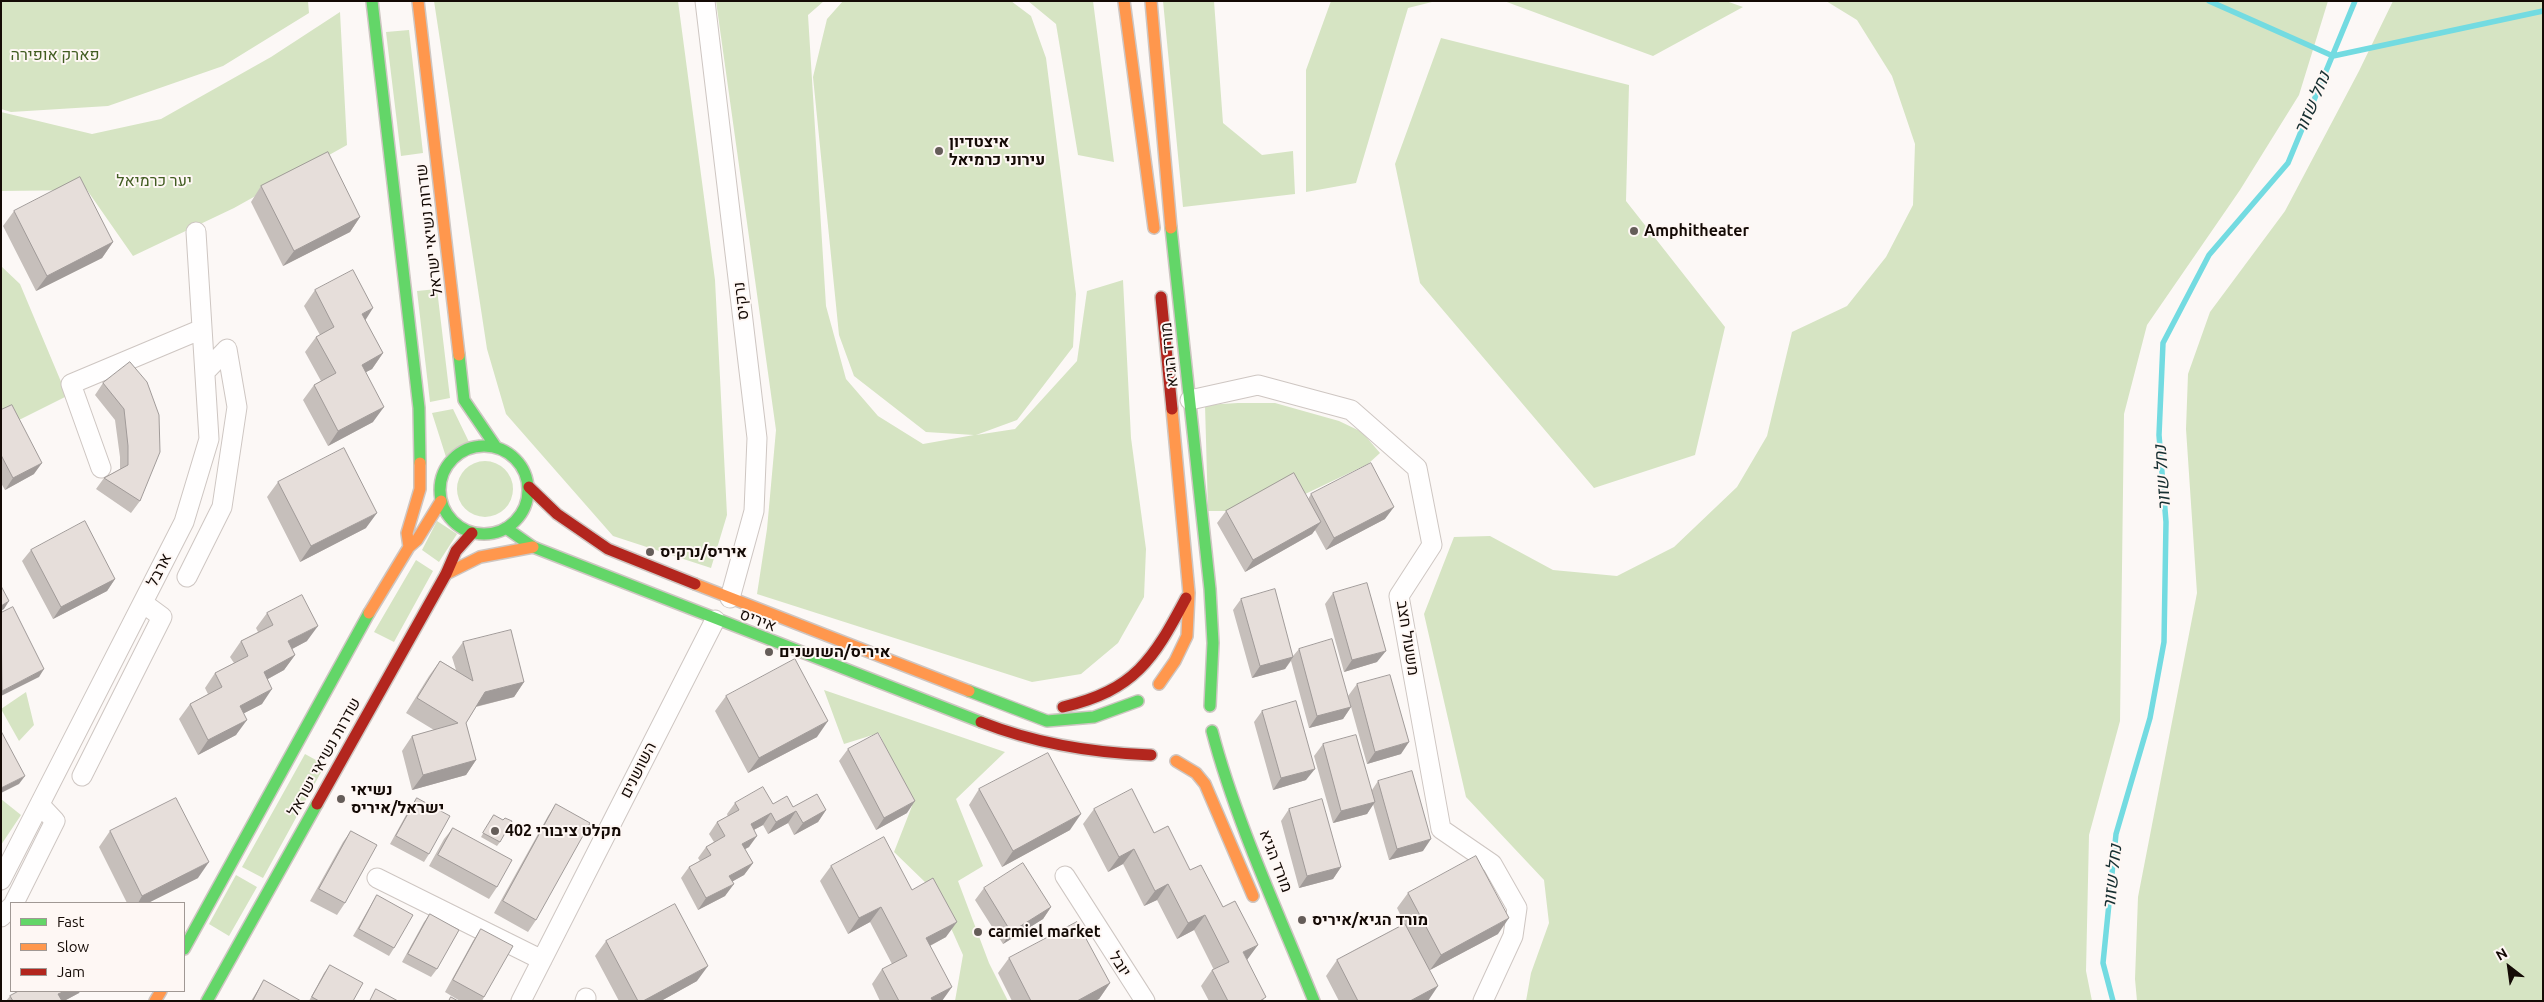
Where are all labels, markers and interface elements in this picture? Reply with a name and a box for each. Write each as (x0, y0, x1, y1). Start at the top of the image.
park label: פארק אופירה (11, 45, 99, 65)
water label: נחל שזור (2289, 69, 2335, 137)
place label: איצטדיון עירוני כרמיאל (949, 132, 1045, 170)
marker: איצטדיון עירוני כרמיאל (933, 145, 945, 157)
street label: שדרות נשיאי ישראל (411, 163, 447, 297)
park label: יער כרמיאל (116, 171, 192, 191)
place label: Amphitheater (1644, 221, 1749, 241)
marker: Amphitheater (1628, 225, 1640, 237)
street label: נרקיס (729, 281, 753, 321)
street label: מורד הגיא (1156, 321, 1182, 389)
water label: נחל שזור (2149, 444, 2175, 512)
place label: איריס/נרקיס (660, 542, 747, 562)
marker: איריס/נרקיס (644, 546, 656, 558)
street label: ארבל (143, 550, 175, 590)
street label: משעול חצב (1393, 599, 1423, 677)
street label: איריס (737, 604, 779, 636)
place label: איריס/השושנים (779, 642, 890, 662)
marker: איריס/השושנים (763, 646, 775, 658)
street label: שדרות נשיאי ישראל (283, 694, 365, 820)
street label: השושנים (616, 739, 660, 801)
place label: נשיאי ישראל/איריס (351, 780, 444, 818)
marker: נשיאי ישראל/איריס (335, 793, 347, 805)
place label: מקלט ציבורי 402 (505, 821, 621, 841)
marker: מקלט ציבורי 402 (489, 825, 501, 837)
street label: מורד הגיא (1255, 827, 1297, 895)
water label: נחל שזור (2098, 843, 2126, 911)
legend (10, 902, 185, 992)
place label: מורד הגיא/איריס (1312, 910, 1428, 930)
text: Fast (57, 913, 84, 930)
marker: מורד הגיא/איריס (1296, 914, 1308, 926)
place label: carmiel market (988, 922, 1101, 942)
marker: carmiel market (972, 926, 984, 938)
text: Slow (57, 938, 89, 955)
north arrow (2484, 942, 2534, 992)
text: N (2493, 944, 2510, 964)
street label: יובל (1105, 948, 1135, 980)
text: Jam (57, 963, 85, 980)

